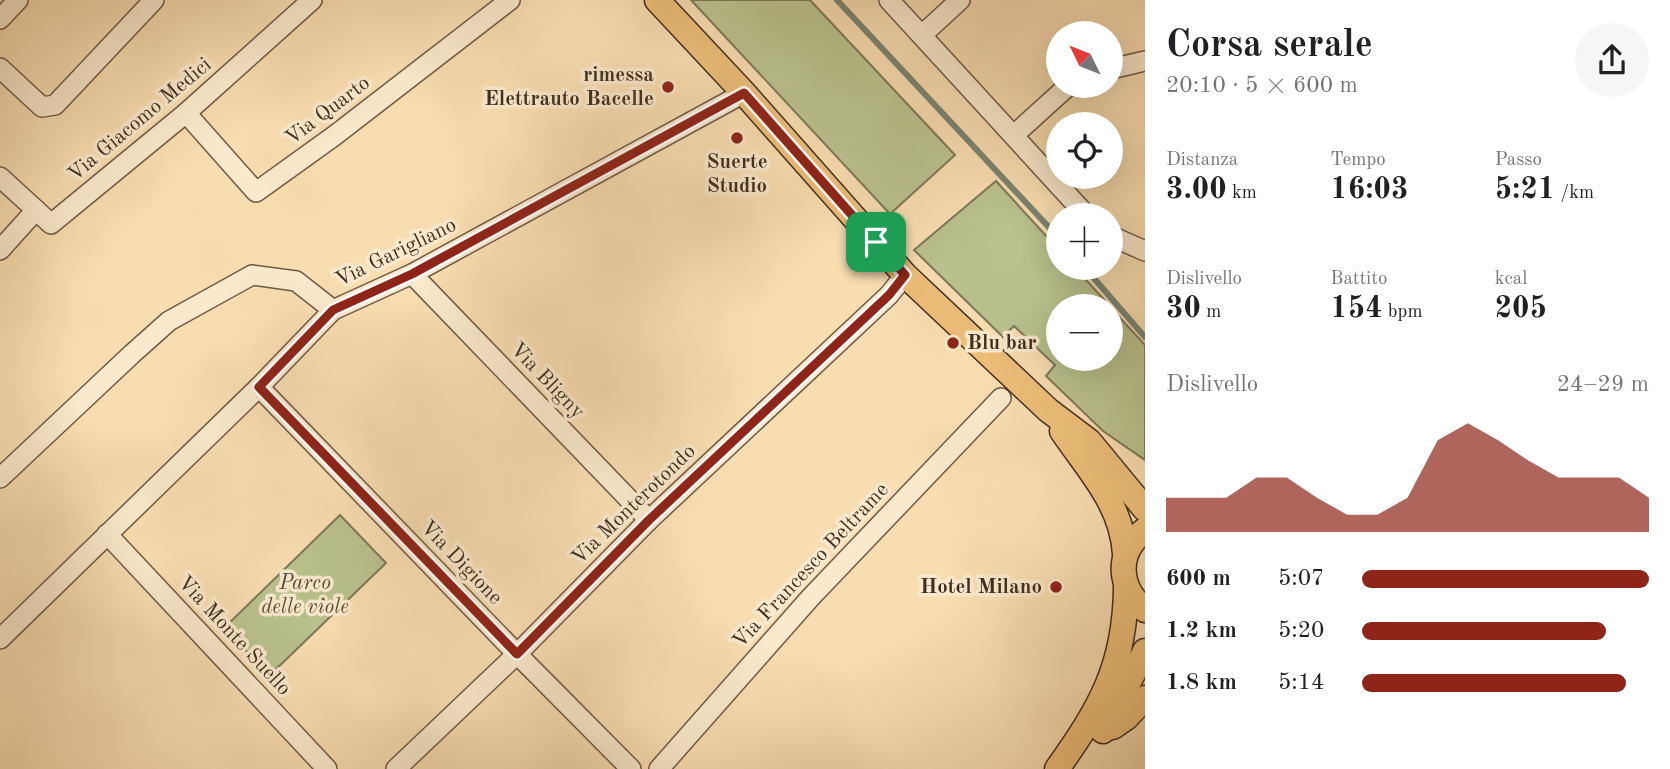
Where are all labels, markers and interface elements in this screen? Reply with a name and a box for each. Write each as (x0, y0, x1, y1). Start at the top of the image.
north arrow (1046, 21, 1124, 98)
map controls (1046, 21, 1123, 371)
button: share (1575, 23, 1649, 97)
text: Corsa serale (1166, 27, 1373, 65)
street label: Via Giacomo Medici (64, 54, 216, 186)
place label: rimessa Elettrauto Bacelle (484, 65, 654, 110)
street label: Via Quarto (282, 73, 374, 149)
text: 20:10 · 5 × 600 m (1166, 74, 1358, 97)
marker: rimessa Elettrauto Bacelle (660, 79, 676, 95)
button: locate (1046, 112, 1123, 189)
marker: Suerte Studio (729, 130, 745, 146)
text: Distanza (1166, 151, 1238, 170)
text: Tempo (1330, 151, 1386, 170)
text: Passo (1495, 151, 1542, 170)
place label: Suerte Studio (706, 152, 768, 197)
text: 3.00 (1166, 175, 1227, 205)
text: 16:03 (1330, 175, 1408, 205)
text: 5:21 (1495, 175, 1555, 205)
text: km (1227, 184, 1257, 203)
text: /km (1555, 184, 1594, 203)
button: + (1046, 203, 1123, 280)
pin (846, 212, 906, 272)
street label: Via Garigliano (332, 215, 460, 291)
icon: arrive (857, 223, 895, 261)
text: Dislivello (1166, 270, 1242, 289)
text: Battito (1330, 270, 1387, 289)
text: kcal (1495, 270, 1527, 289)
button: − (1046, 294, 1123, 371)
text: 30 (1166, 294, 1201, 324)
text: 154 (1330, 294, 1383, 324)
text: 205 (1495, 294, 1547, 324)
text: m (1201, 303, 1221, 322)
text: bpm (1383, 303, 1423, 322)
place label: Blu bar (967, 333, 1037, 354)
marker: Blu bar (945, 335, 961, 351)
street label: Via Bligny (506, 339, 588, 423)
text: Dislivello (1166, 373, 1258, 396)
text: 24–29 m (1557, 373, 1649, 396)
street label: Via Monterotondo (568, 441, 700, 569)
street label: Via Francesco Beltrame (729, 479, 893, 653)
street label: Via Digione (416, 517, 506, 609)
text: 600 m (1166, 567, 1231, 590)
text: 5:07 (1278, 567, 1324, 590)
street label: Via Monte Suello (173, 572, 295, 700)
park label: Parco delle viole (261, 573, 349, 618)
place label: Hotel Milano (920, 577, 1042, 598)
marker: Hotel Milano (1048, 579, 1064, 595)
text: 1.2 km (1166, 619, 1237, 642)
text: 5:20 (1278, 619, 1324, 642)
text: 1.8 km (1166, 671, 1237, 694)
text: 5:14 (1278, 671, 1324, 694)

